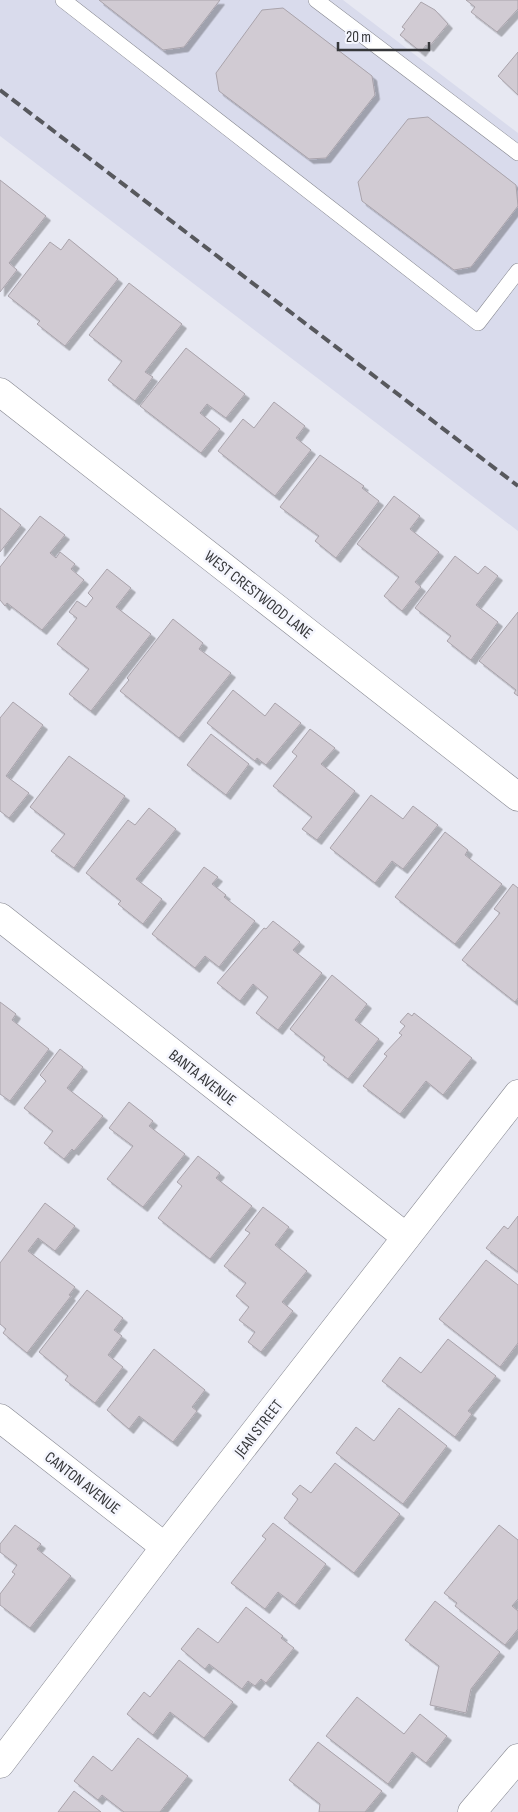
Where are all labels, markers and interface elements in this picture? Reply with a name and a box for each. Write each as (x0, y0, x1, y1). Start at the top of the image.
scale bar (338, 20, 429, 52)
text: 20 m (346, 28, 371, 47)
street label: WEST CRESTWOOD LANE (200, 547, 316, 643)
street label: BANTA AVENUE (165, 1046, 240, 1110)
street label: JEAN STREET (230, 1396, 288, 1462)
street label: CANTON AVENUE (41, 1448, 124, 1519)

